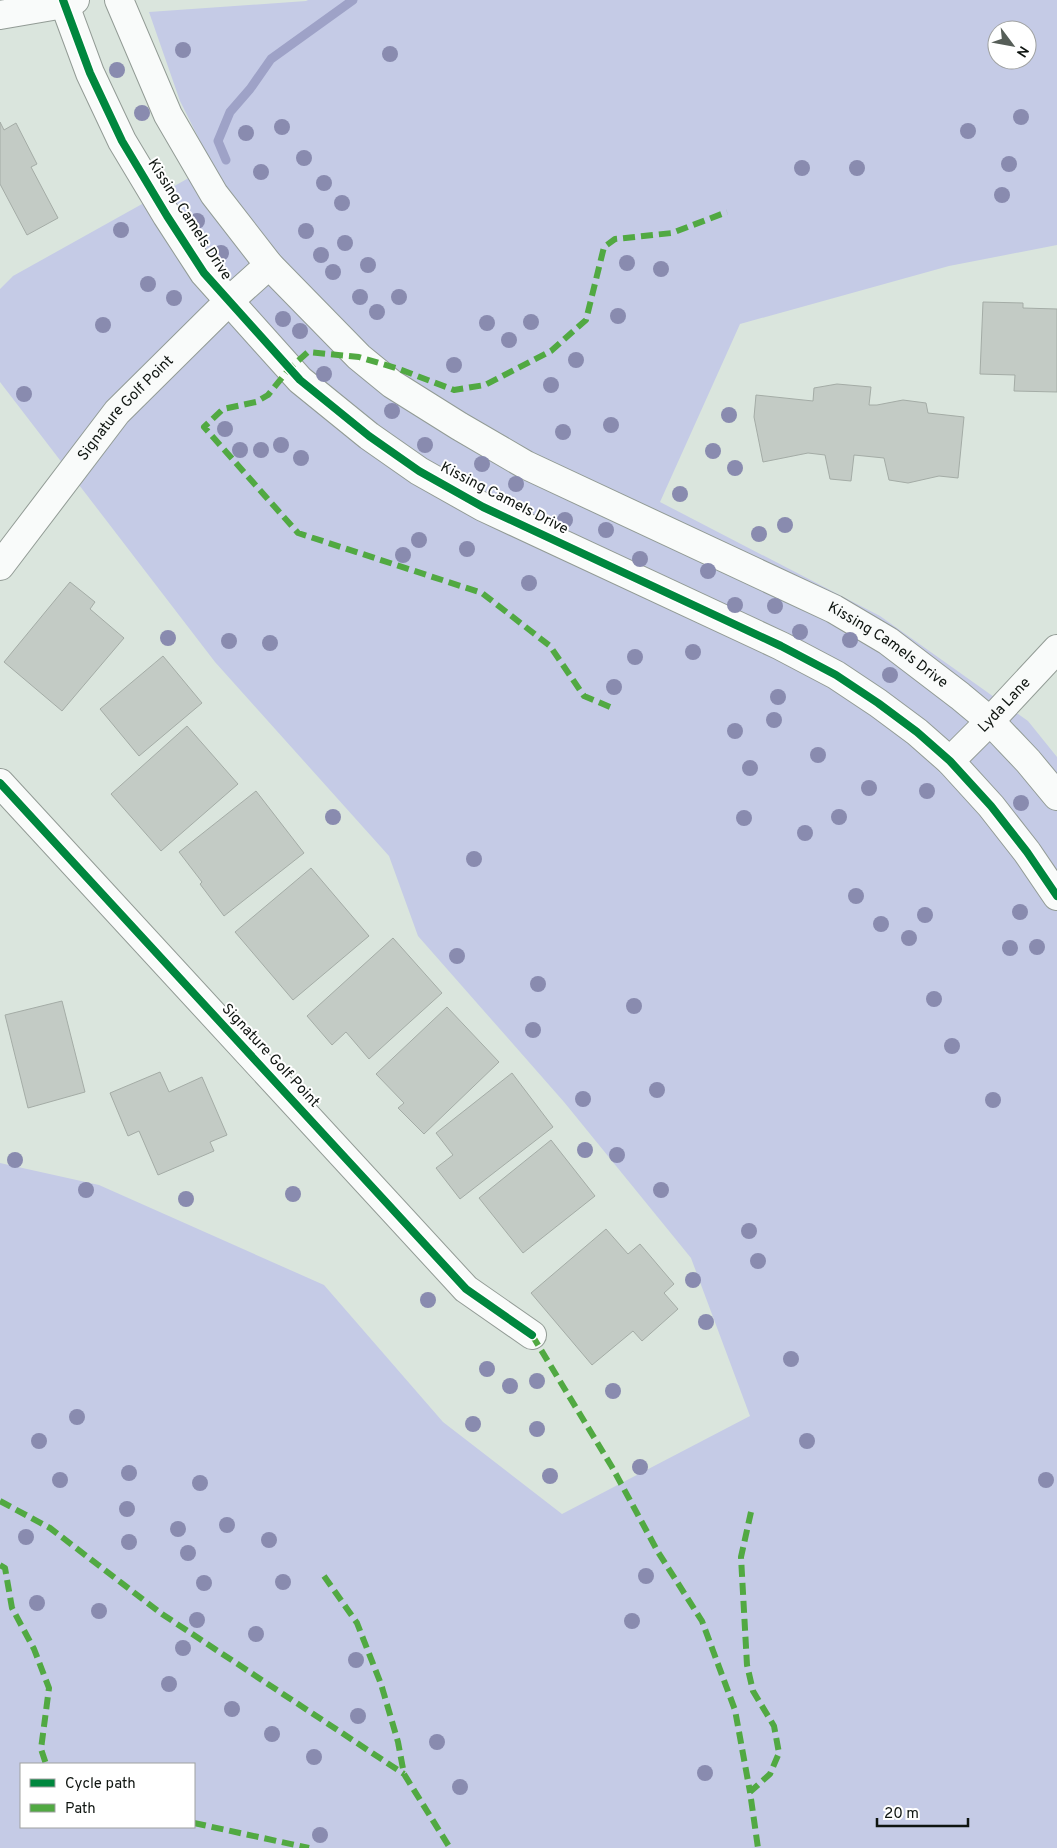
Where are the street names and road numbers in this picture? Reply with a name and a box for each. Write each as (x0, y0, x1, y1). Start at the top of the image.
street label: Kissing Camels Drive (143, 156, 235, 284)
street label: Signature Golf Point (74, 352, 178, 465)
street label: Kissing Camels Drive (437, 459, 571, 539)
street label: Kissing Camels Drive (825, 598, 952, 693)
street label: Lyda Lane (974, 674, 1035, 737)
street label: Signature Golf Point (217, 1000, 323, 1112)

